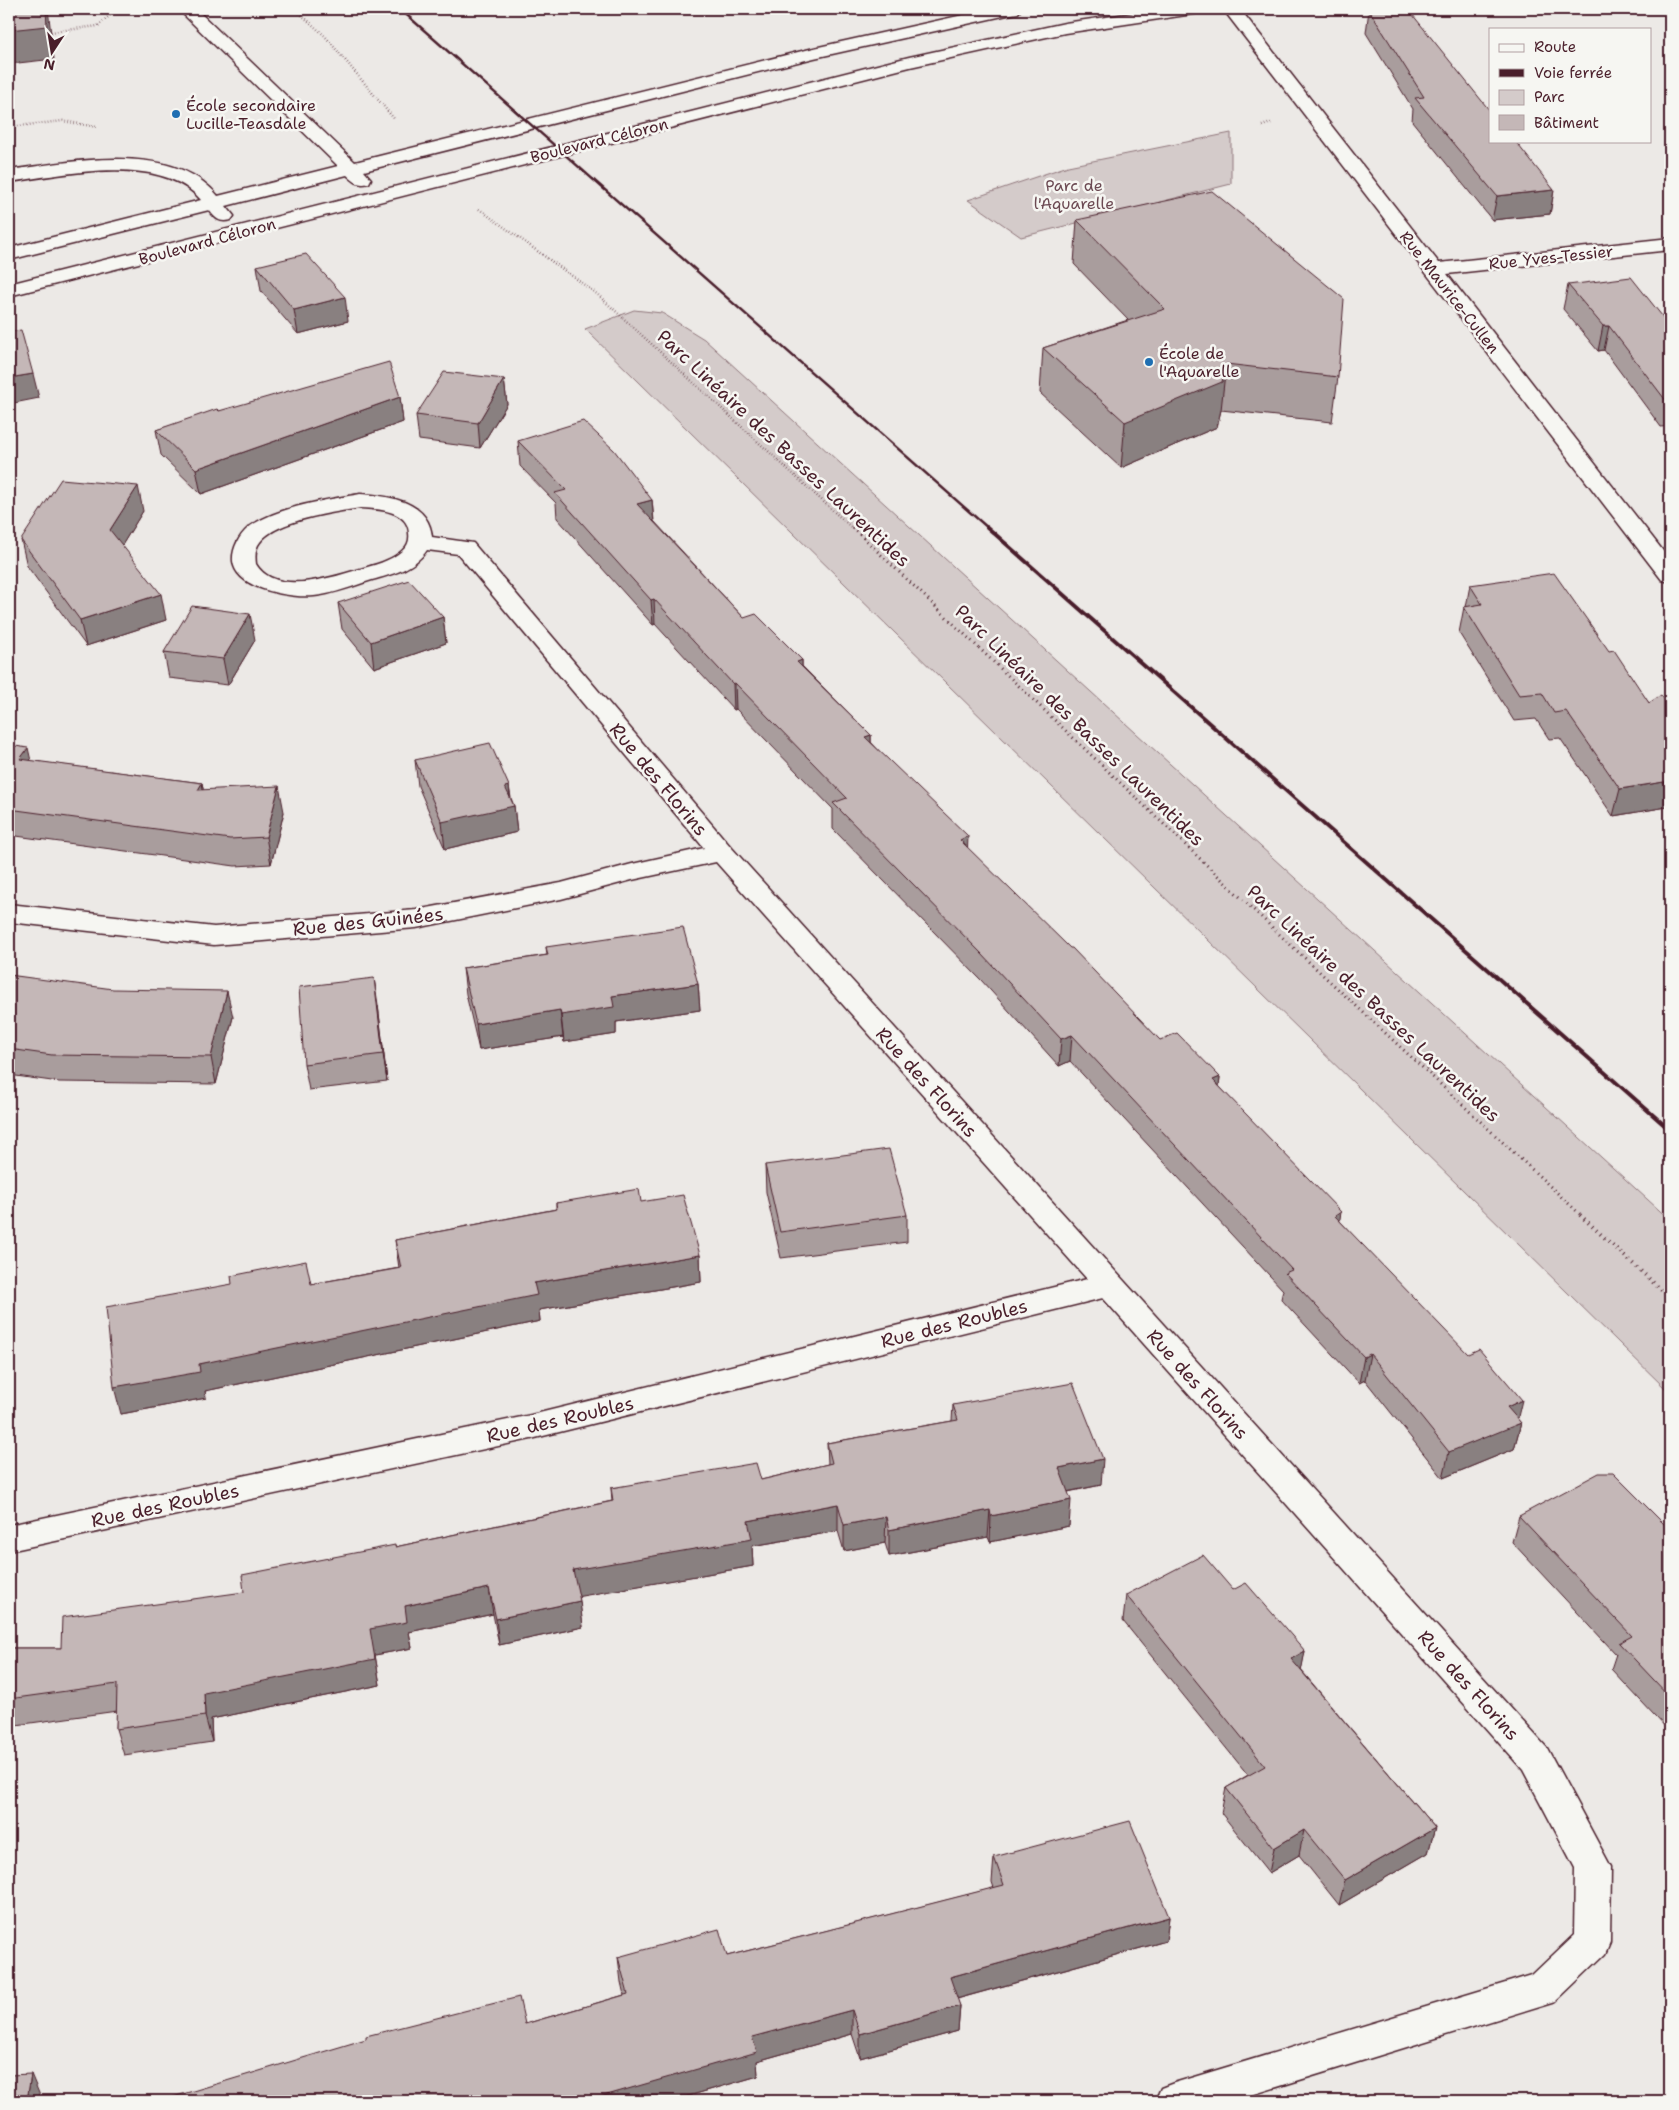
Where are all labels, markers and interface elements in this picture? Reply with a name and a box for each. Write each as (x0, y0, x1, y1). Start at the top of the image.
north arrow (28, 28, 78, 78)
legend (1489, 28, 1652, 142)
text: Route (1534, 37, 1576, 57)
text: N (42, 55, 57, 75)
text: Voie ferrée (1534, 63, 1612, 83)
text: Parc (1534, 87, 1565, 107)
place label: École secondaire Lucille-Teasdale (186, 95, 316, 134)
marker: École secondaire Lucille-Teasdale (170, 108, 182, 120)
street label: Boulevard Céloron (528, 113, 670, 168)
text: Bâtiment (1534, 113, 1599, 133)
park label: Parc de l'Aquarelle (1034, 175, 1114, 214)
street label: Boulevard Céloron (136, 213, 278, 270)
street label: Rue Maurice-Cullen (1395, 227, 1504, 358)
street label: Rue Yves-Tessier (1488, 241, 1614, 274)
street label: Parc Linéaire des Basses Laurentides (652, 324, 916, 573)
place label: École de l'Aquarelle (1159, 343, 1240, 382)
marker: École de l'Aquarelle (1143, 356, 1155, 368)
street label: Parc Linéaire des Basses Laurentides (950, 599, 1210, 852)
street label: Rue des Florins (604, 718, 713, 841)
street label: Parc Linéaire des Basses Laurentides (1242, 879, 1506, 1128)
street label: Rue des Guinées (291, 901, 445, 942)
street label: Rue des Florins (870, 1022, 983, 1143)
street label: Rue des Roubles (878, 1293, 1030, 1354)
street label: Rue des Florins (1141, 1324, 1254, 1445)
street label: Rue des Roubles (484, 1390, 636, 1449)
street label: Rue des Roubles (89, 1478, 241, 1533)
street label: Rue des Florins (1412, 1625, 1525, 1746)

